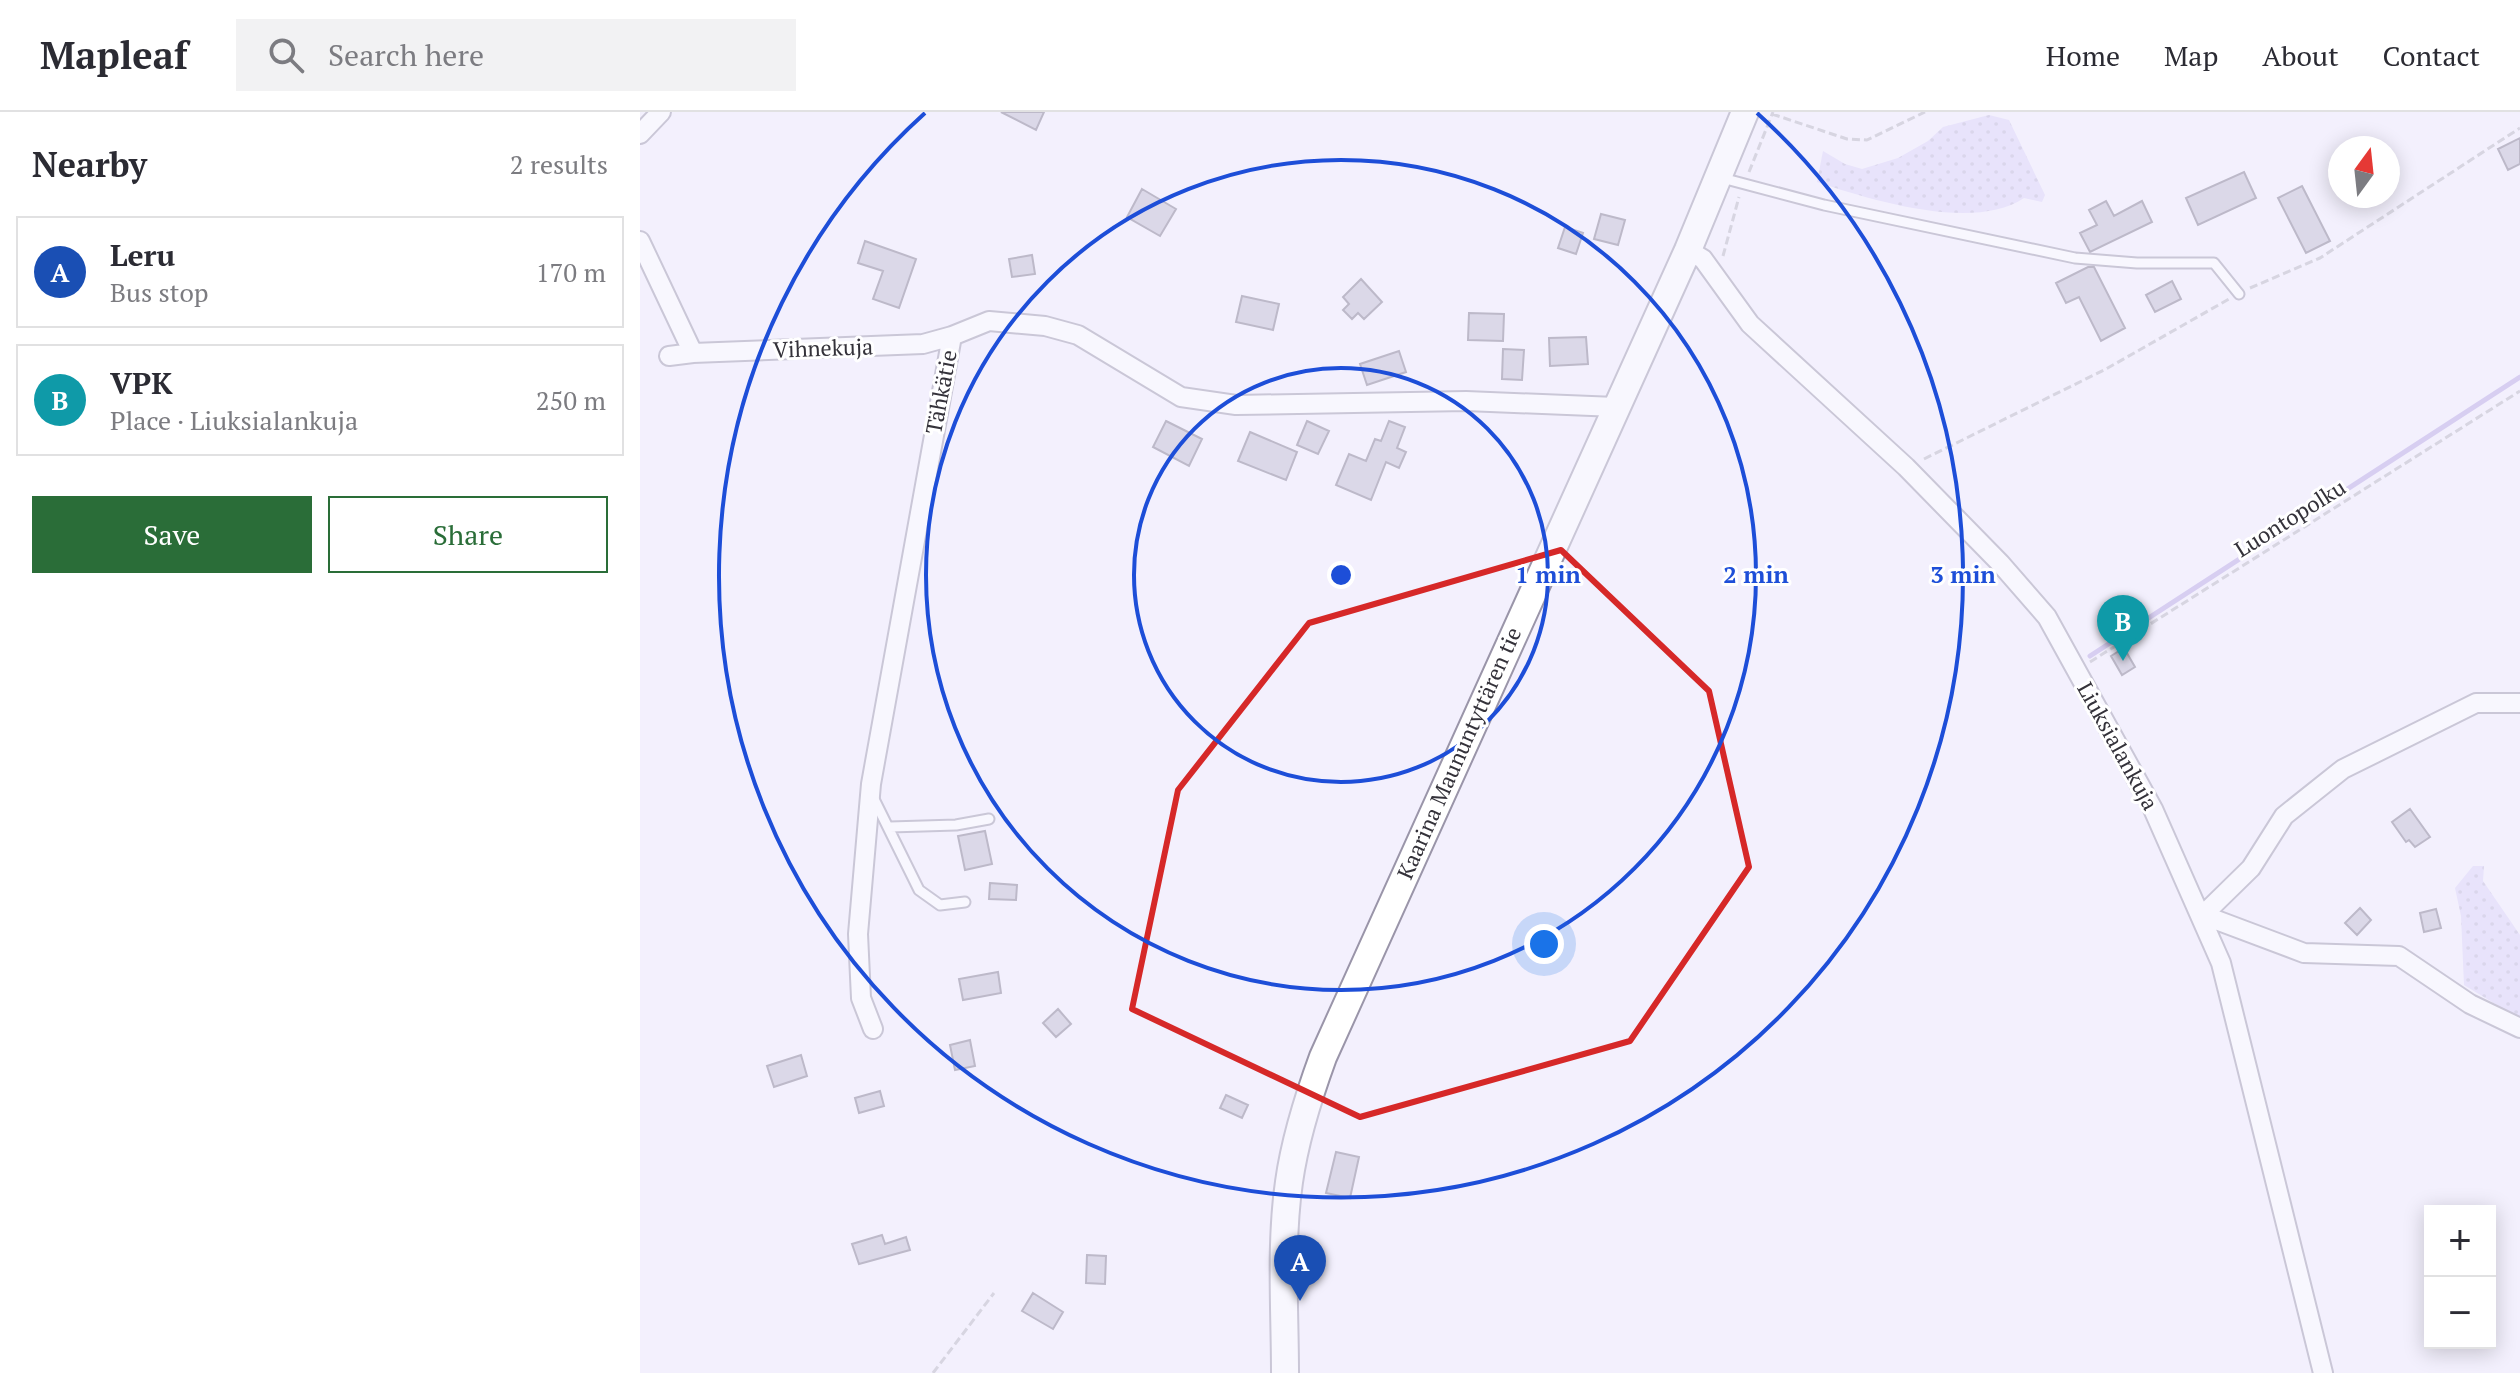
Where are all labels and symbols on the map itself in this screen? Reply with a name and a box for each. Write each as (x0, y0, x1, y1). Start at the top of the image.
north arrow (2328, 136, 2400, 208)
street label: Vihnekuja (772, 331, 874, 364)
street label: Tähkätie (918, 347, 963, 436)
street label: Luontopolku (2229, 472, 2351, 563)
text: 1 min (1515, 558, 1581, 590)
text: 2 min (1723, 558, 1789, 590)
text: 3 min (1930, 558, 1996, 590)
centre of rings (1327, 561, 1355, 589)
pin: B (2097, 595, 2149, 661)
street label: Kaarina Maununtyttären tie (1390, 622, 1527, 883)
street label: Liuksialankuja (2071, 677, 2166, 815)
your location (1524, 924, 1564, 964)
pin: A (1274, 1235, 1326, 1301)

